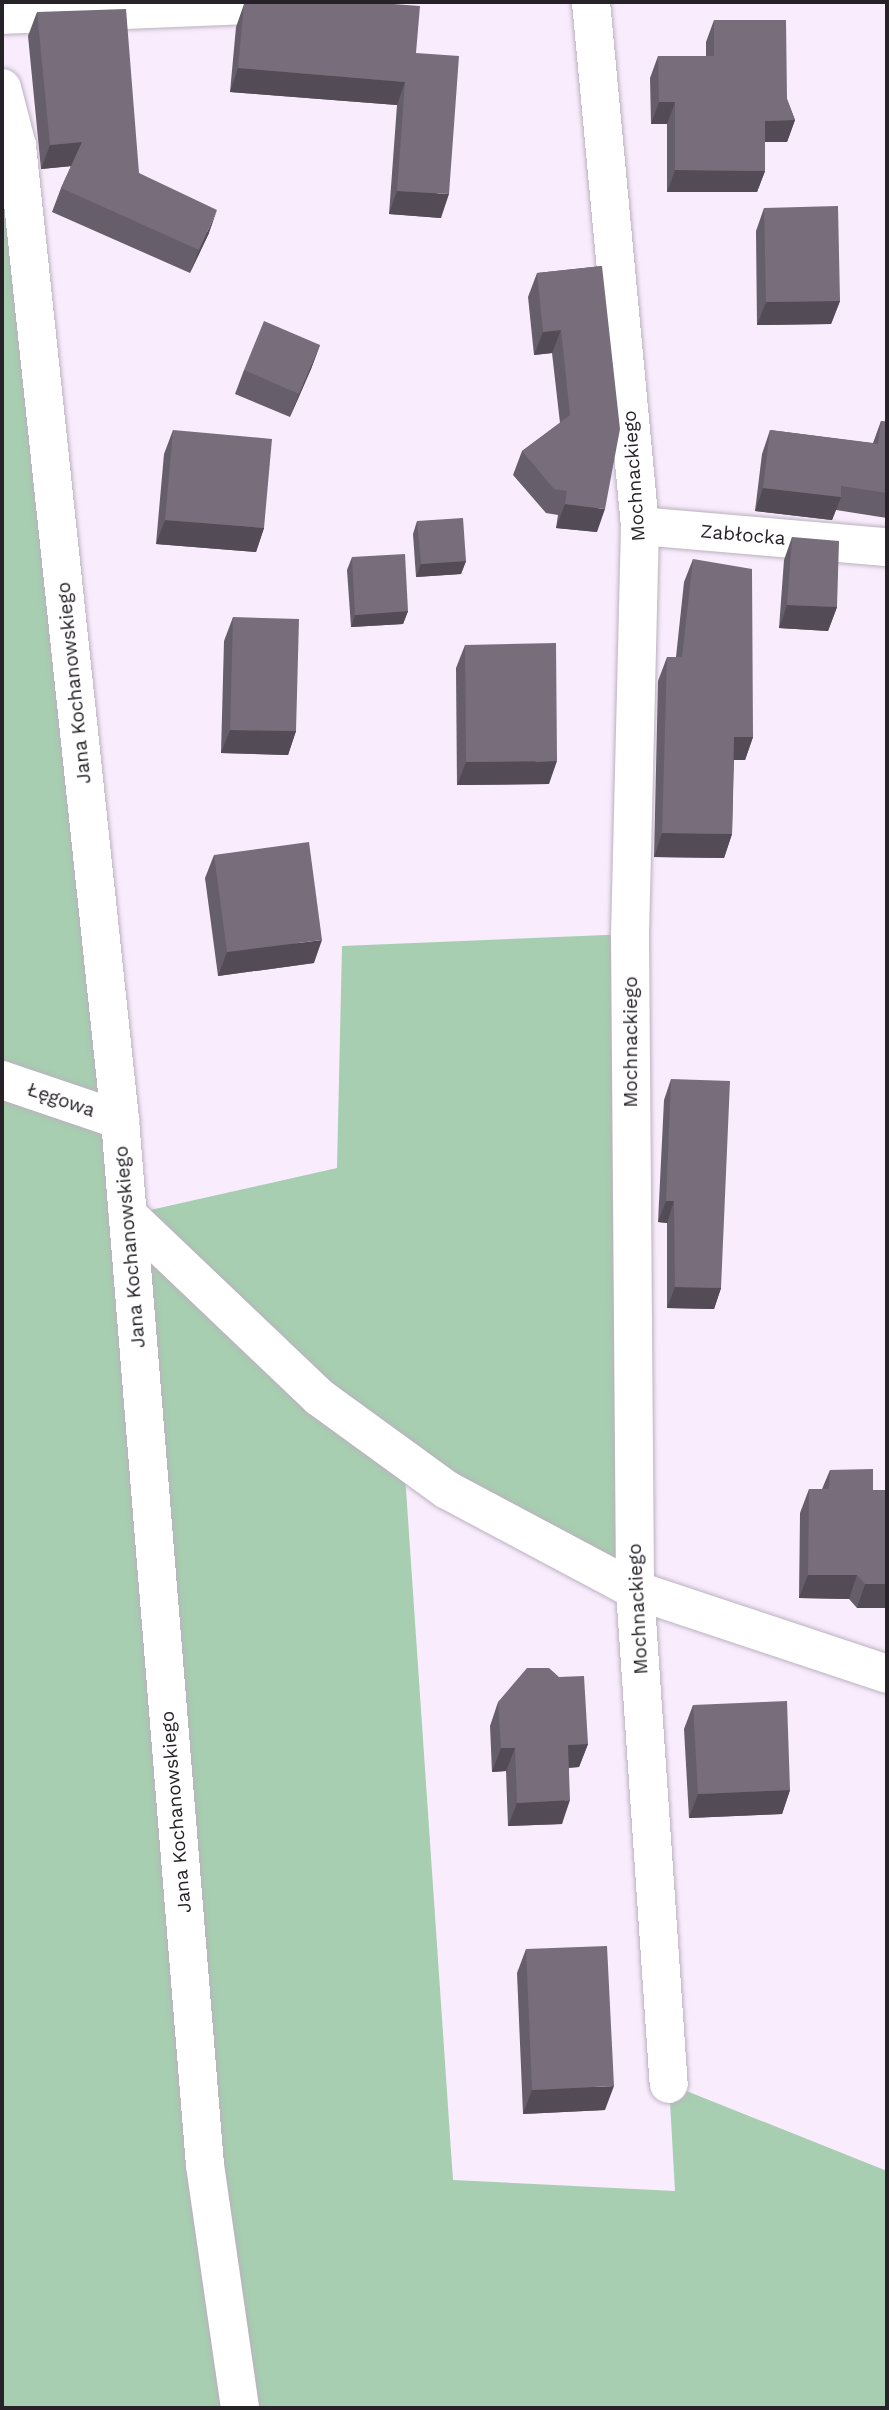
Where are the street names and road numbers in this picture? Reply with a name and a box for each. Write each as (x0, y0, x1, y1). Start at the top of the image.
street label: Mochnackiego (618, 410, 650, 542)
street label: Zabłocka (700, 520, 786, 550)
street label: Jana Kochanowskiego (52, 581, 96, 785)
street label: Mochnackiego (620, 976, 642, 1108)
street label: Łęgowa (24, 1078, 98, 1122)
street label: Jana Kochanowskiego (110, 1145, 150, 1349)
street label: Mochnackiego (623, 1543, 653, 1675)
street label: Jana Kochanowskiego (156, 1710, 196, 1914)

